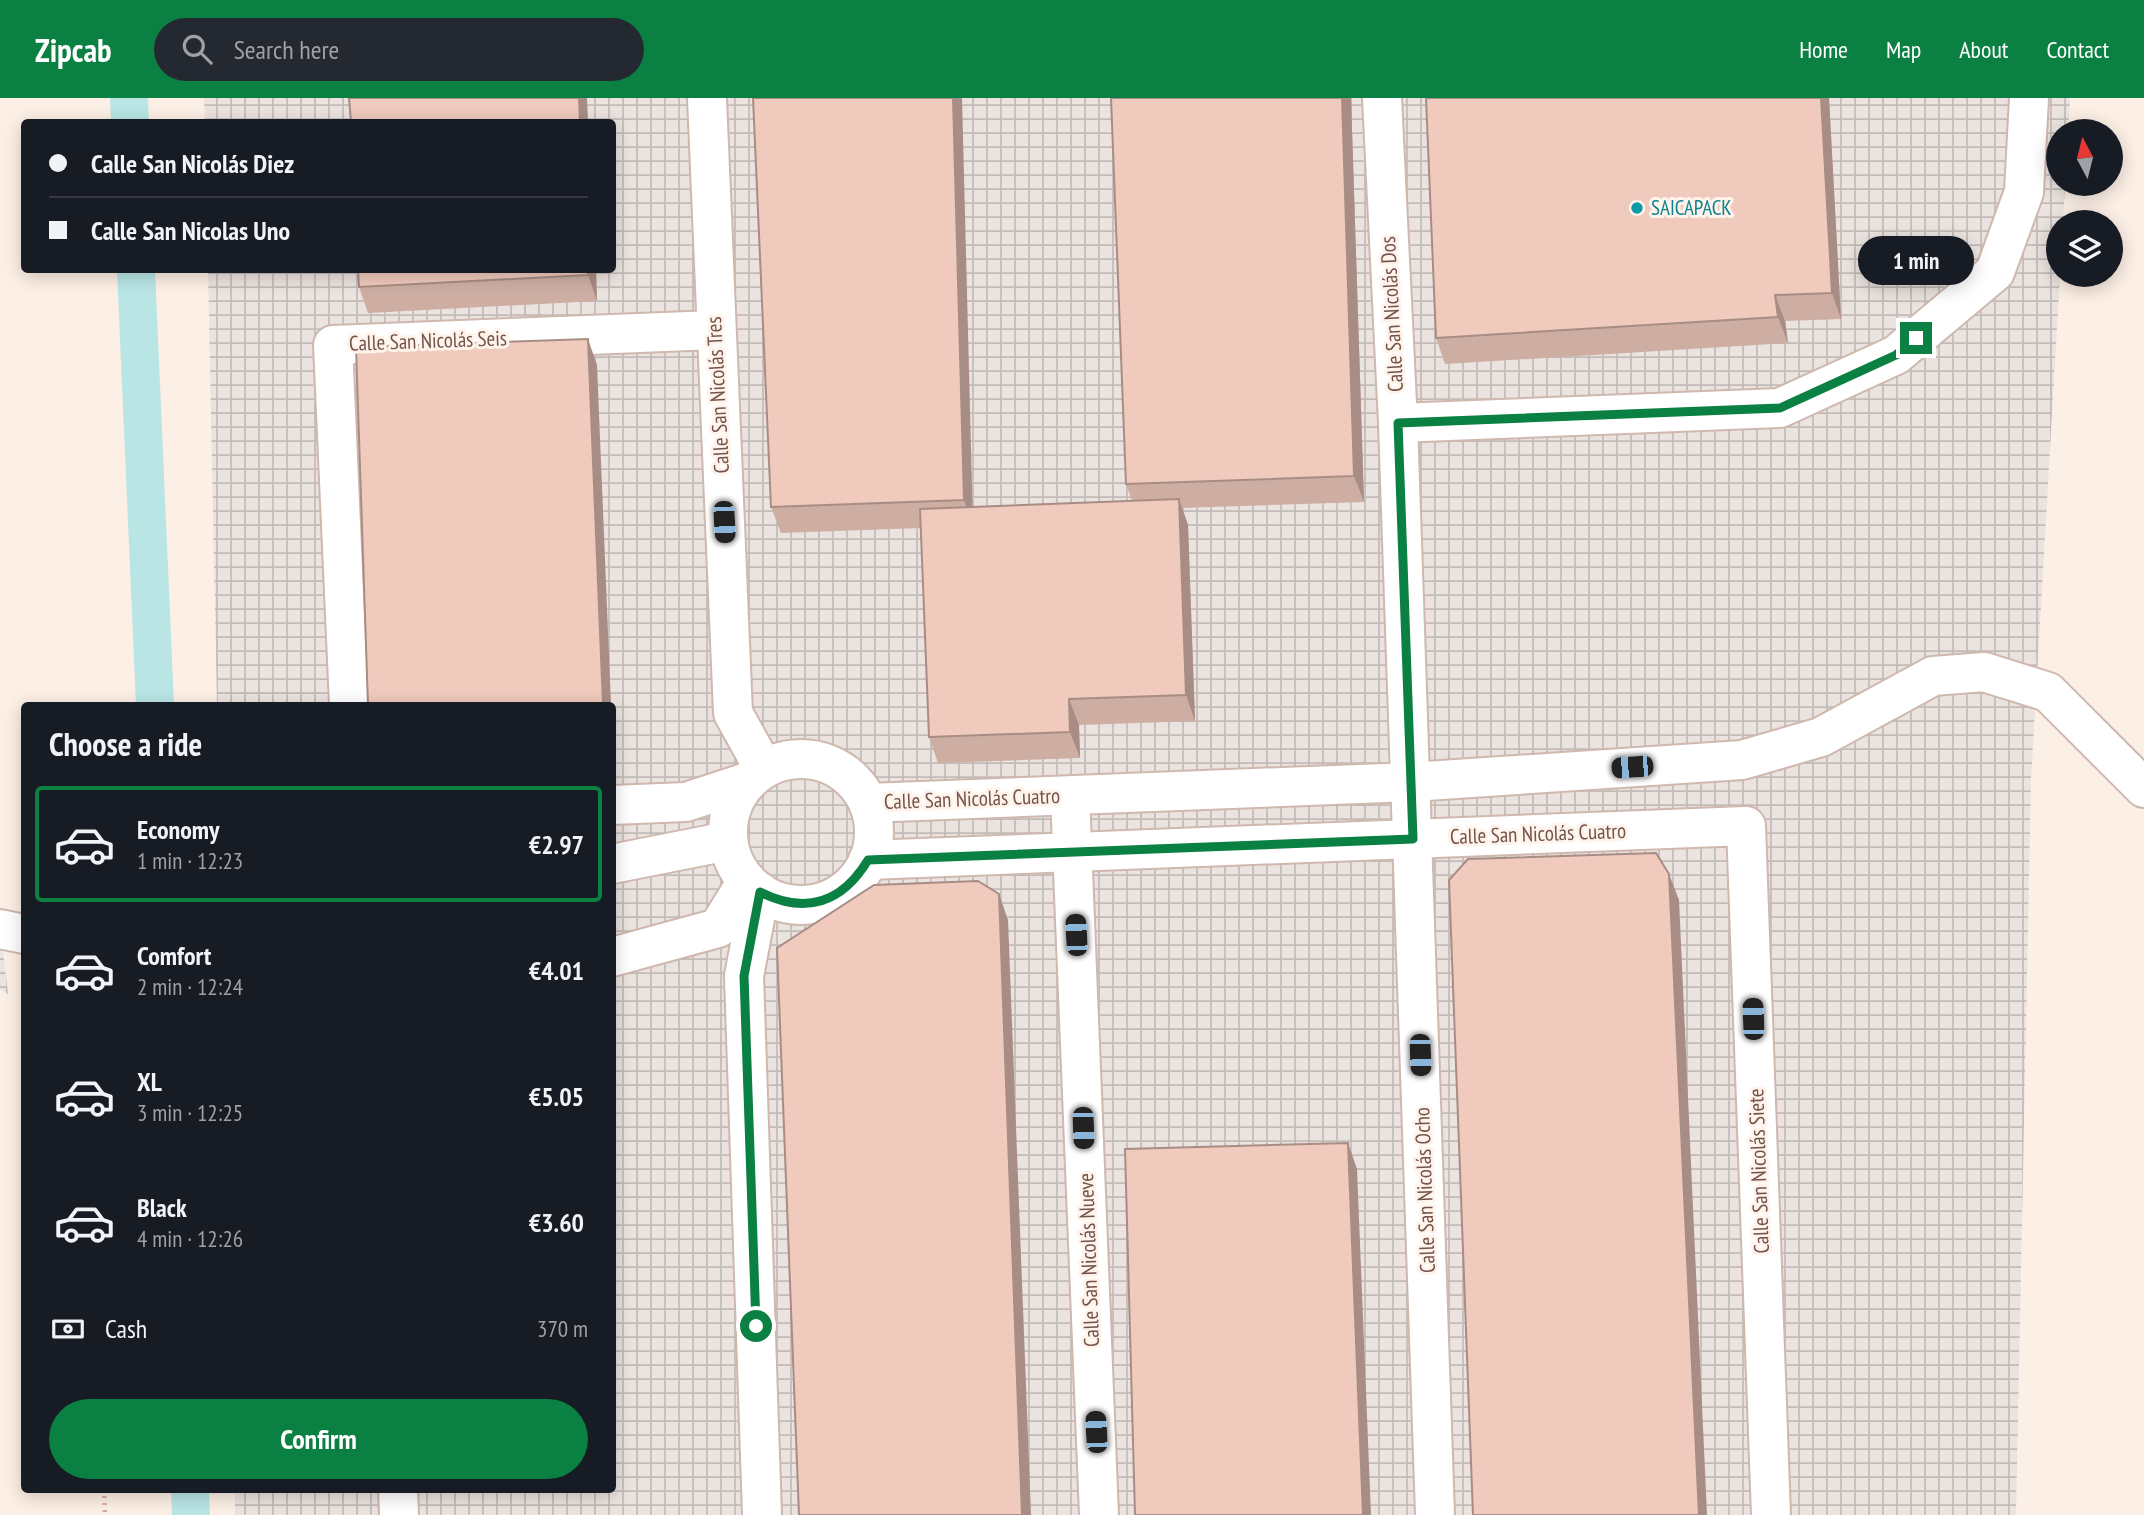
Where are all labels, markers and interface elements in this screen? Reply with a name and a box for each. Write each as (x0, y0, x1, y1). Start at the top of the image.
search box (154, 18, 644, 81)
text: Zipcab (35, 28, 112, 71)
icon: search (178, 30, 216, 68)
text: Search here (234, 33, 339, 66)
text: Home (1799, 34, 1848, 65)
text: Map (1886, 34, 1921, 65)
text: About (1959, 34, 2008, 65)
text: Contact (2046, 34, 2109, 65)
north arrow (2046, 119, 2123, 196)
map controls (2046, 119, 2123, 287)
text: Calle San Nicolás Diez (91, 147, 294, 180)
place label: SAICAPACK (1651, 194, 1732, 221)
marker: SAICAPACK (1629, 200, 1645, 216)
button: layers (2046, 210, 2123, 287)
text: Calle San Nicolas Uno (91, 214, 290, 247)
street label: Calle San Nicolás Dos (1374, 236, 1409, 393)
callout: 1 min (1858, 236, 1974, 286)
text: 1 min (1893, 246, 1939, 275)
street label: Calle San Nicolás Tres (700, 316, 735, 474)
route end (1900, 322, 1932, 354)
street label: Calle San Nicolás Seis (349, 324, 507, 357)
car (713, 500, 736, 544)
text: Choose a ride (49, 723, 202, 765)
car (1611, 755, 1654, 779)
street label: Calle San Nicolás Cuatro (884, 782, 1060, 815)
icon: car (53, 813, 116, 876)
text: Economy (137, 813, 219, 846)
street label: Calle San Nicolás Cuatro (1450, 817, 1626, 850)
text: €2.97 (529, 828, 584, 861)
text: 1 min · 12:23 (137, 846, 243, 875)
car (1065, 913, 1088, 957)
icon: car (53, 939, 116, 1002)
text: Comfort (137, 939, 211, 972)
text: €4.01 (529, 954, 584, 987)
text: 2 min · 12:24 (137, 972, 243, 1001)
car (1742, 998, 1765, 1040)
car (1409, 1034, 1432, 1076)
icon: car (53, 1065, 116, 1128)
text: XL (137, 1065, 162, 1098)
text: €5.05 (529, 1080, 584, 1113)
street label: Calle San Nicolás Siete (1742, 1088, 1775, 1254)
text: 3 min · 12:25 (137, 1098, 243, 1127)
car (1072, 1107, 1095, 1149)
street label: Calle San Nicolás Ocho (1408, 1107, 1441, 1273)
street label: Calle San Nicolás Nueve (1072, 1173, 1105, 1348)
icon: car (53, 1191, 116, 1254)
text: Black (137, 1191, 187, 1224)
text: €3.60 (529, 1206, 584, 1239)
text: 4 min · 12:26 (137, 1224, 243, 1253)
icon: cash (49, 1310, 87, 1348)
route start (740, 1310, 772, 1342)
text: Cash (105, 1312, 147, 1345)
text: 370 m (537, 1314, 588, 1343)
button: Confirm (49, 1399, 588, 1479)
car (1085, 1410, 1108, 1454)

